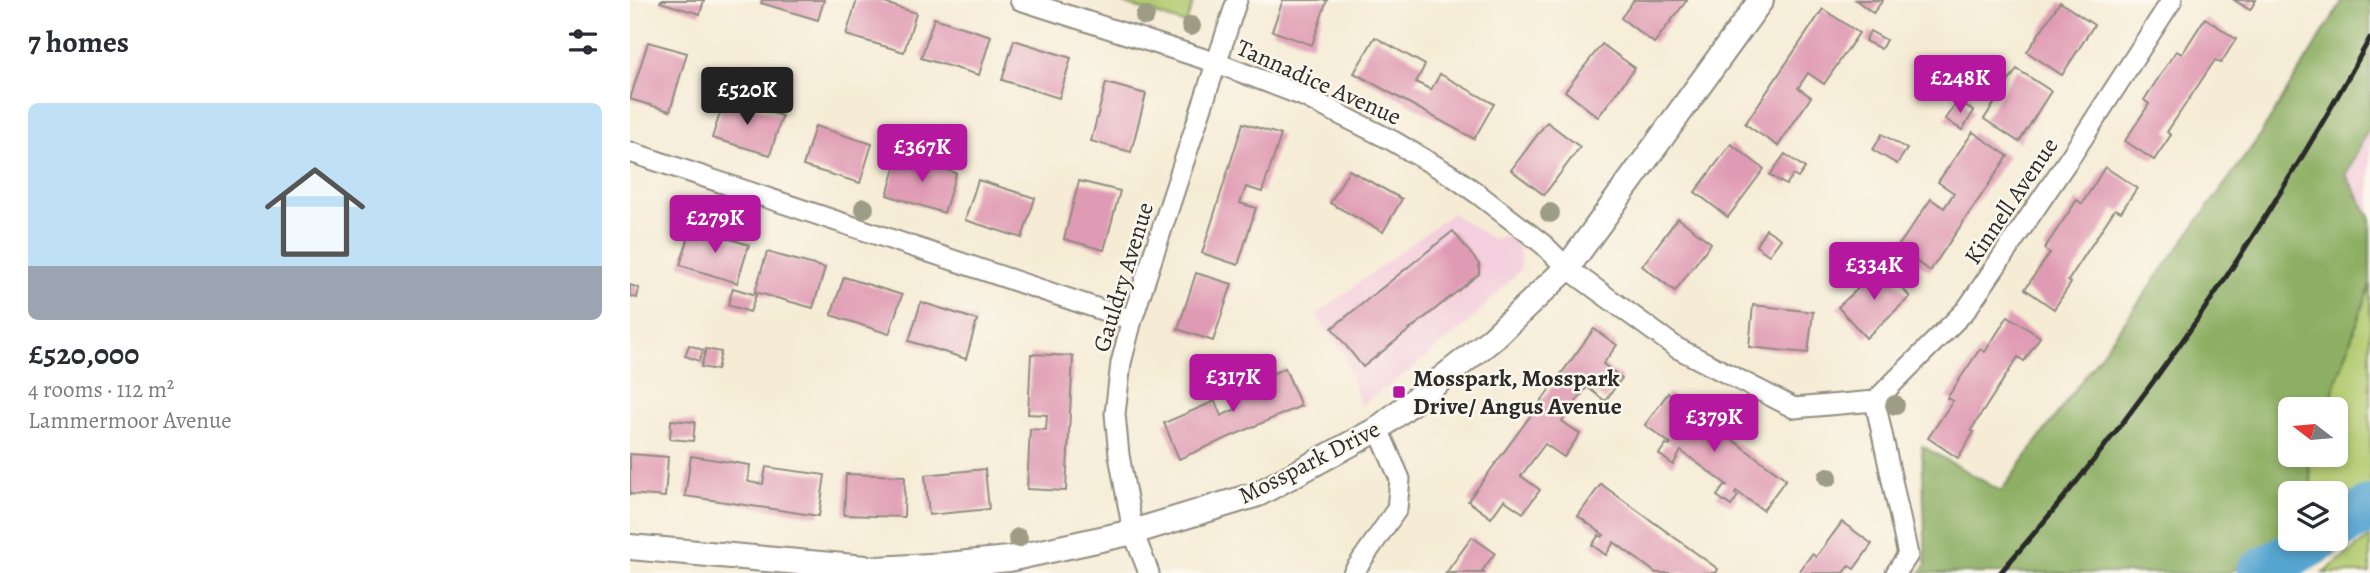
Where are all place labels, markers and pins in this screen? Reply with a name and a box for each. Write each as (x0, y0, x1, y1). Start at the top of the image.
pin: £248K (1911, 55, 2009, 115)
pin: £520K (698, 68, 796, 127)
pin: £367K (873, 124, 971, 184)
pin: £279K (666, 196, 764, 255)
pin: £334K (1825, 243, 1923, 302)
pin: £317K (1184, 354, 1282, 414)
place label: Mosspark, Mosspark Drive/ Angus Avenue (1413, 362, 1622, 422)
marker: Mosspark, Mosspark Drive/ Angus Avenue (1391, 384, 1407, 400)
pin: £379K (1665, 394, 1763, 454)

